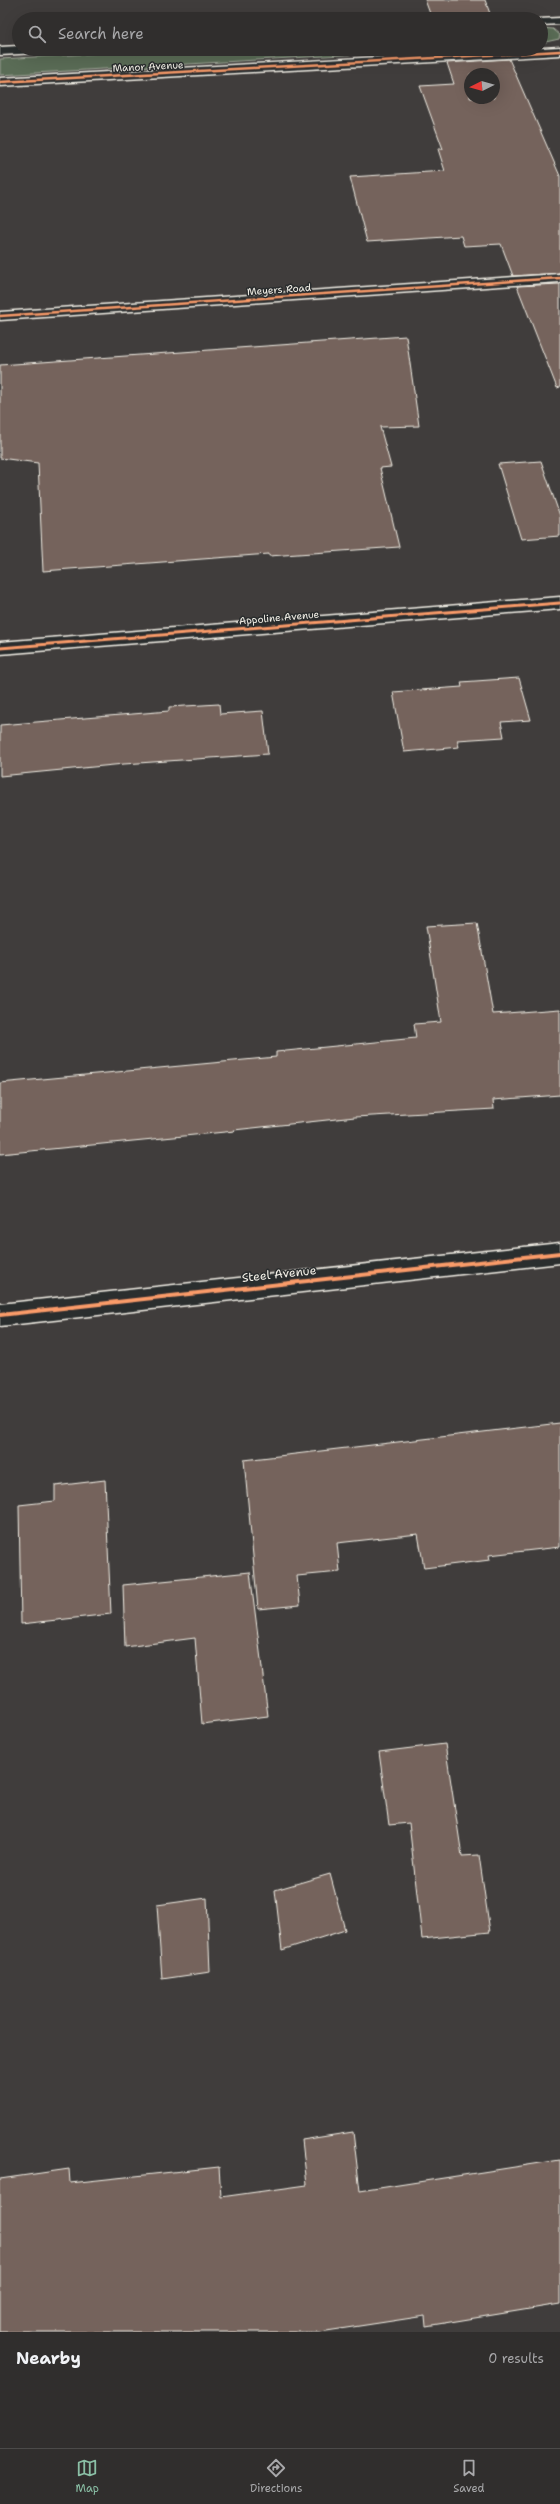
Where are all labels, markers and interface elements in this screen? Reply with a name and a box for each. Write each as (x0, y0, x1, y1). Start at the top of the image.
search box (12, 12, 548, 56)
icon: search (26, 23, 48, 45)
text: Search here (58, 24, 144, 44)
street label: Manor Avenue (112, 58, 184, 75)
north arrow (464, 68, 500, 104)
street label: Meyers Road (247, 281, 312, 298)
street label: Appoline Avenue (238, 607, 320, 627)
street label: Steel Avenue (241, 1262, 317, 1286)
text: Nearby (16, 2347, 81, 2369)
text: 0 results (488, 2350, 544, 2367)
tab: Map (75, 2457, 99, 2496)
tab: Directions (250, 2457, 302, 2496)
tab: Saved (453, 2457, 485, 2496)

